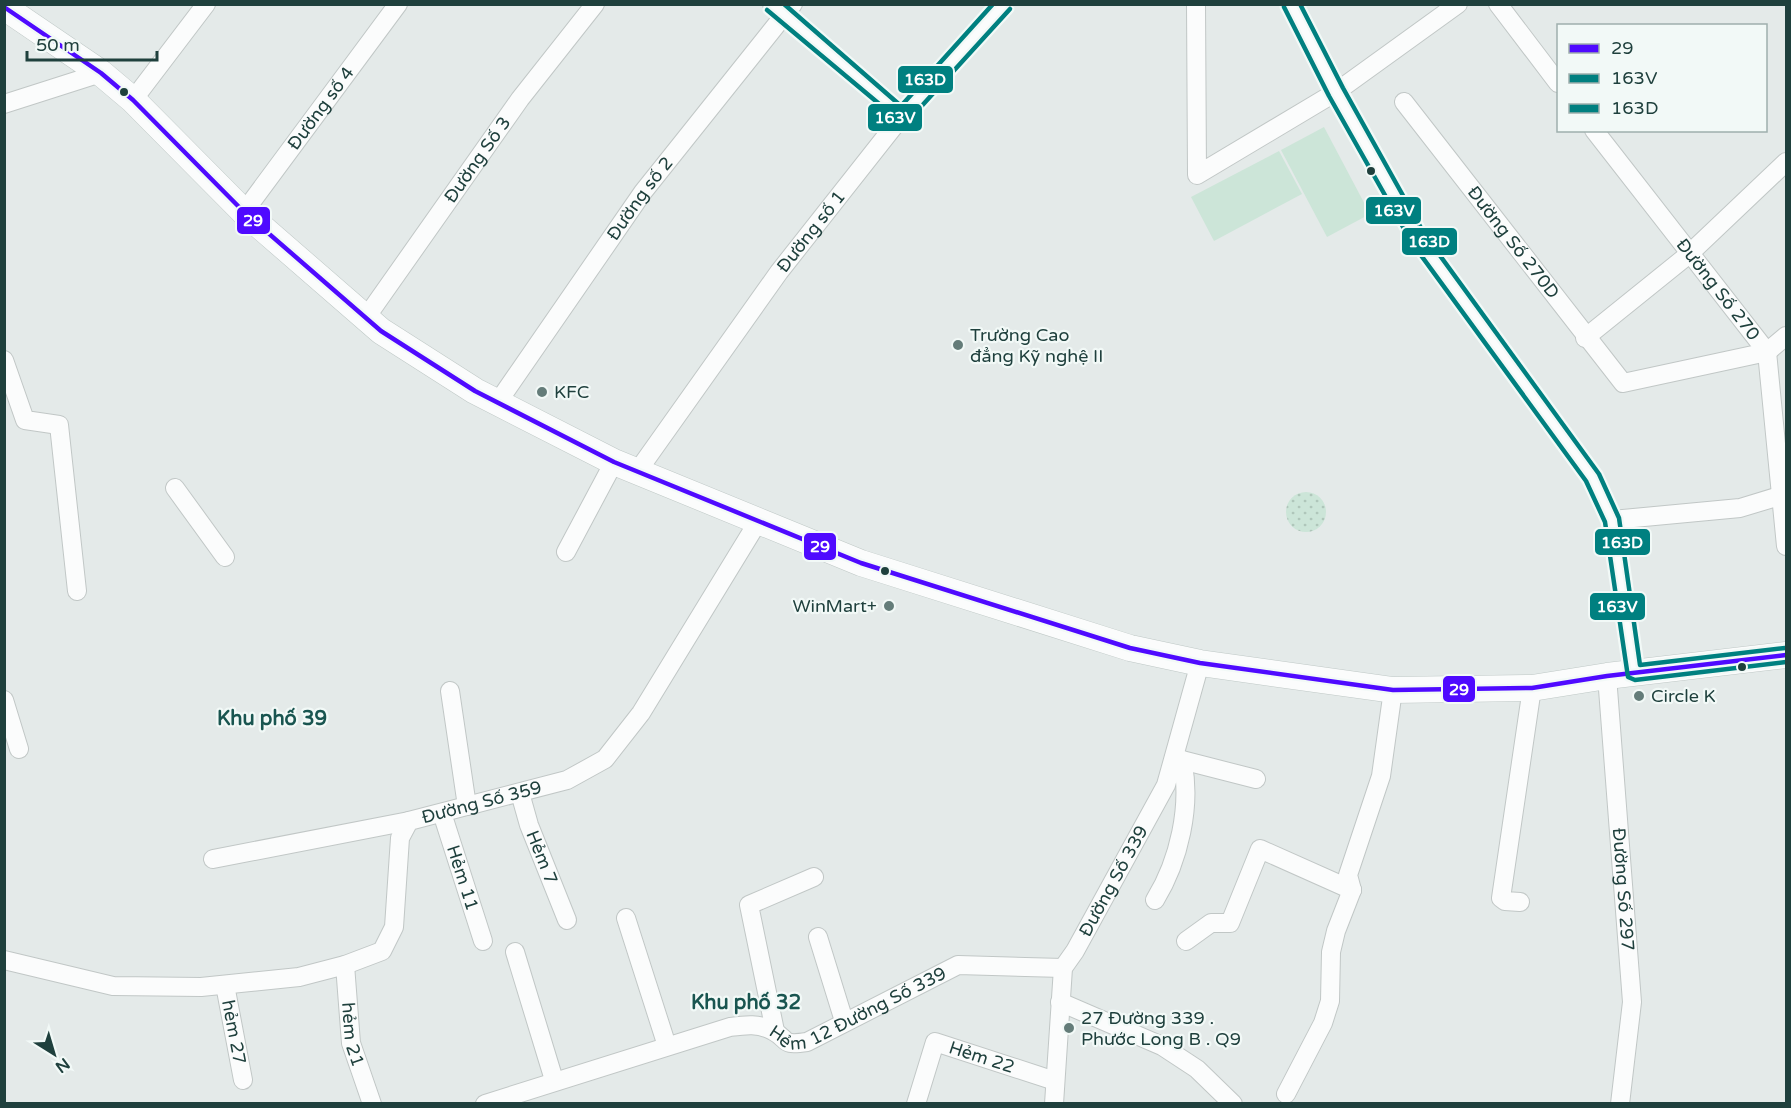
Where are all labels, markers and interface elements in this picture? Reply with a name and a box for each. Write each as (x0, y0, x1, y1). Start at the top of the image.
scale bar (27, 24, 158, 62)
legend (1557, 24, 1767, 132)
text: 50 m (36, 34, 80, 56)
text: 29 (1611, 37, 1634, 59)
street label: Đường số 4 (283, 62, 359, 154)
line badge: 163D (897, 65, 954, 94)
text: 163V (1611, 67, 1658, 89)
text: 163D (904, 70, 946, 90)
unlabelled marker (118, 86, 130, 98)
text: 163D (1611, 97, 1658, 119)
line badge: 163V (867, 103, 923, 132)
text: 163V (874, 108, 917, 128)
street label: Đường Số 3 (439, 112, 515, 207)
street label: Đường số 2 (602, 152, 678, 245)
unlabelled marker (1365, 165, 1377, 177)
street label: Đường Số 270D (1463, 182, 1564, 303)
street label: Đường số 1 (772, 186, 850, 277)
line badge: 163V (1365, 196, 1422, 225)
text: 163V (1373, 201, 1416, 221)
line badge: 29 (236, 206, 271, 235)
text: 29 (243, 211, 263, 231)
line badge: 163D (1401, 227, 1458, 256)
text: 163D (1408, 232, 1450, 252)
street label: Đường Số 270 (1672, 234, 1765, 345)
place label: Trường Cao đẳng Kỹ nghệ II (970, 324, 1103, 367)
marker: Trường Cao đẳng Kỹ nghệ II (951, 338, 965, 352)
place label: KFC (554, 381, 589, 403)
marker: KFC (535, 385, 549, 399)
line badge: 163D (1594, 528, 1651, 556)
line badge: 29 (803, 532, 837, 561)
text: 163D (1601, 533, 1643, 553)
text: 29 (810, 537, 830, 557)
unlabelled marker (879, 565, 891, 577)
line badge: 163V (1589, 592, 1646, 621)
place label: WinMart+ (792, 595, 877, 617)
text: 163V (1596, 597, 1639, 617)
marker: WinMart+ (882, 599, 896, 613)
unlabelled marker (1736, 661, 1748, 673)
line badge: 29 (1442, 675, 1476, 703)
text: 29 (1449, 680, 1469, 700)
place label: Circle K (1651, 685, 1716, 707)
marker: Circle K (1632, 689, 1646, 703)
district label: Khu phố 39 (217, 707, 327, 731)
street label: Đường Số 359 (419, 776, 544, 828)
street label: Đường Số 339 (1074, 822, 1153, 940)
street label: Hẻm 7 (521, 827, 563, 887)
street label: Đường Số 297 (1608, 827, 1639, 952)
street label: Hẻm 11 (442, 842, 483, 913)
street label: Hẻm 12 Đường Số 339 (765, 962, 950, 1055)
district label: Khu phố 32 (691, 991, 801, 1015)
street label: hẻm 27 (217, 998, 251, 1066)
street label: hẻm 21 (337, 1002, 369, 1070)
place label: 27 Đường 339 . Phước Long B . Q9 (1081, 1007, 1241, 1050)
marker: 27 Đường 339 . Phước Long B . Q9 (1062, 1021, 1076, 1035)
north arrow (24, 1024, 84, 1084)
street label: Hẻm 22 (946, 1036, 1017, 1078)
text: N (51, 1053, 74, 1077)

